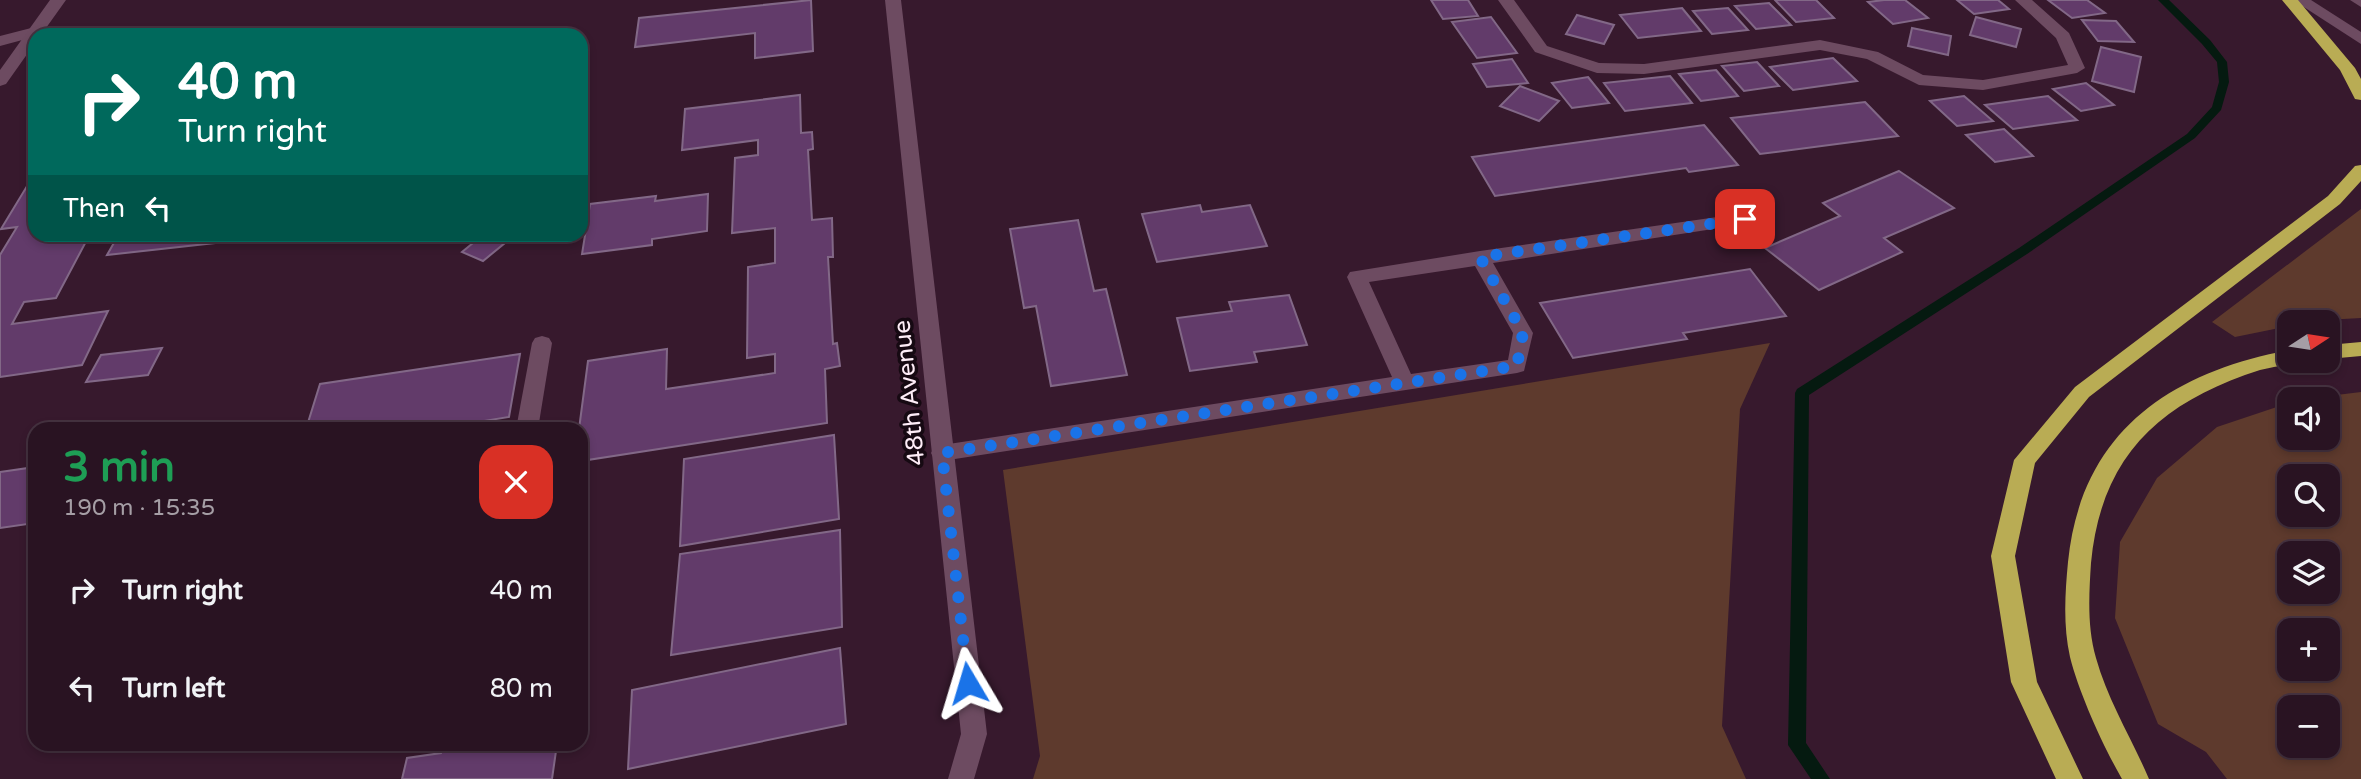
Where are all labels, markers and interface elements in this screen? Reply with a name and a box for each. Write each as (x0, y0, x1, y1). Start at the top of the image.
text: 40 m (178, 53, 297, 112)
icon: right (63, 56, 154, 147)
text: Turn right (178, 113, 327, 151)
icon: left (139, 189, 177, 227)
pin (1715, 189, 1775, 249)
text: Then (63, 193, 125, 224)
icon: arrive (1726, 200, 1764, 238)
north arrow (2277, 310, 2340, 373)
map controls (2277, 310, 2340, 758)
street label: 48th Avenue (887, 319, 932, 467)
button: sound (2277, 387, 2340, 450)
text: 3 min (63, 442, 175, 493)
button: close (479, 445, 553, 519)
button: search (2277, 464, 2340, 527)
text: 190 m · 15:35 (63, 494, 215, 522)
button: layers (2277, 541, 2340, 604)
icon: right (63, 571, 101, 609)
text: Turn right (122, 575, 243, 606)
text: 40 m (490, 575, 553, 606)
button: + (2277, 618, 2340, 681)
position arrow (931, 646, 1005, 720)
icon: left (63, 669, 101, 707)
text: Turn left (122, 673, 225, 704)
text: 80 m (490, 673, 553, 704)
button: − (2277, 695, 2340, 758)

